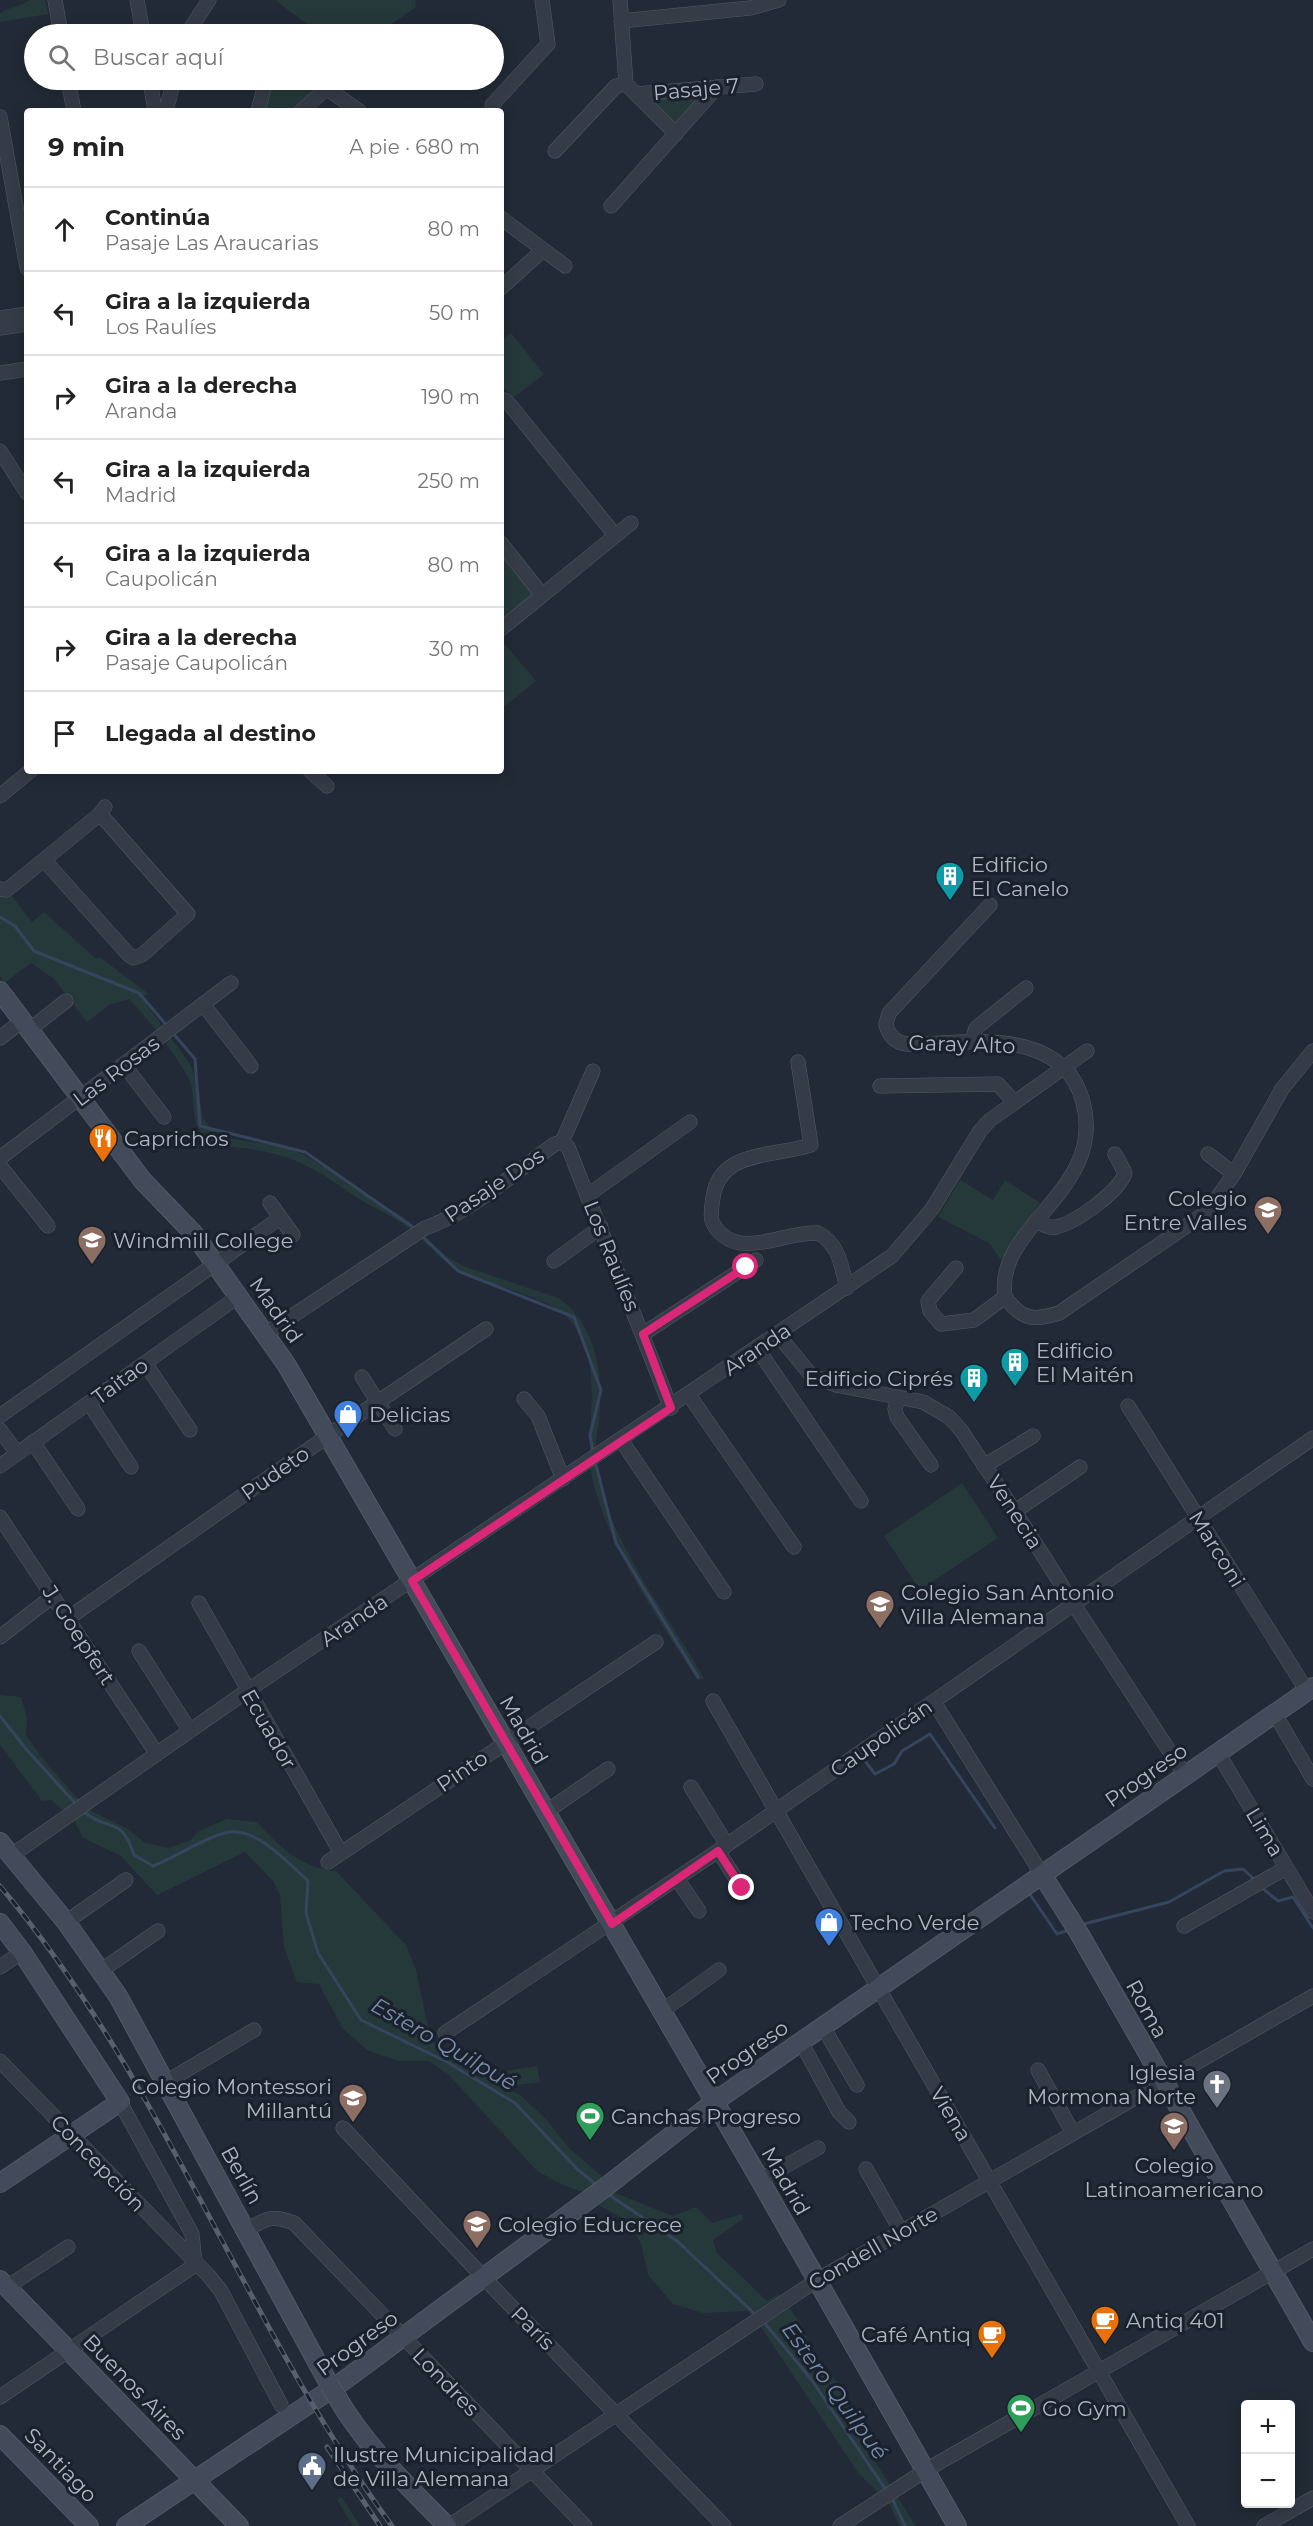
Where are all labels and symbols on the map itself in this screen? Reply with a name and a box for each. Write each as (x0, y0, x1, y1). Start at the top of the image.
street label: Pasaje 7 (652, 73, 740, 105)
place label: Edificio El Canelo (971, 852, 1069, 901)
building icon: Edificio El Canelo (934, 860, 966, 902)
street label: Las Rosas (68, 1030, 164, 1112)
street label: Garay Alto (908, 1030, 1016, 1058)
restaurant icon: Caprichos (87, 1122, 119, 1164)
place label: Caprichos (124, 1126, 229, 1151)
street label: Pasaje Dos (440, 1143, 548, 1227)
place label: Colegio Entre Valles (1124, 1186, 1247, 1235)
school or university icon: Colegio Entre Valles (1252, 1194, 1284, 1236)
street label: Los Raulíes (579, 1197, 645, 1315)
school or university icon: Windmill College (76, 1224, 108, 1266)
place label: Windmill College (113, 1228, 293, 1253)
route start (732, 1253, 758, 1279)
street label: Madrid (244, 1272, 308, 1348)
street label: Aranda (719, 1317, 795, 1381)
place label: Edificio El Maitén (1036, 1338, 1134, 1387)
building icon: Edificio El Maitén (999, 1346, 1031, 1388)
street label: Taitao (87, 1352, 153, 1410)
building icon: Edificio Ciprés (958, 1362, 990, 1404)
place label: Edificio Ciprés (805, 1366, 953, 1391)
shop icon: Delicias (332, 1398, 364, 1440)
place label: Delicias (369, 1402, 450, 1427)
street label: Pudeto (236, 1441, 314, 1505)
street label: Venecia (982, 1470, 1048, 1554)
street label: Marconi (1184, 1506, 1250, 1592)
street label: J. Goepfert (37, 1580, 120, 1689)
place label: Colegio San Antonio Villa Alemana (901, 1580, 1114, 1629)
street label: Aranda (316, 1588, 392, 1652)
school or university icon: Colegio San Antonio Villa Alemana (864, 1588, 896, 1630)
street label: Ecuador (236, 1685, 302, 1773)
street label: Madrid (494, 1691, 554, 1769)
street label: Caupolicán (825, 1694, 937, 1782)
street label: Progreso (1100, 1738, 1192, 1812)
street label: Pinto (432, 1745, 492, 1797)
street label: Lima (1241, 1803, 1289, 1861)
route end (728, 1874, 754, 1900)
shop icon: Techo Verde (813, 1906, 845, 1948)
place label: Techo Verde (850, 1910, 979, 1935)
street label: Roma (1121, 1975, 1173, 2043)
water label: Estero Quilpué (367, 1991, 521, 2097)
street label: Progreso (701, 2015, 793, 2089)
place label: Iglesia Mormona Norte (1027, 2060, 1196, 2109)
church icon: Iglesia Mormona Norte (1201, 2068, 1233, 2110)
place label: Colegio Montessori Millantú (132, 2074, 332, 2123)
school or university icon: Colegio Montessori Millantú (337, 2082, 369, 2124)
street label: Viena (925, 2082, 977, 2146)
sports icon: Canchas Progreso (574, 2100, 606, 2142)
place label: Canchas Progreso (611, 2104, 801, 2129)
street label: Concepción (46, 2109, 150, 2217)
school or university icon: Colegio Latinoamericano (1158, 2110, 1190, 2152)
street label: Berlín (216, 2142, 268, 2208)
street label: Madrid (756, 2142, 816, 2220)
place label: Colegio Latinoamericano (1084, 2153, 1264, 2202)
street label: Condell Norte (804, 2201, 942, 2295)
school or university icon: Colegio Educrece (461, 2208, 493, 2250)
place label: Colegio Educrece (498, 2212, 682, 2237)
street label: París (506, 2301, 560, 2355)
cafe icon: Antiq 401 (1089, 2304, 1121, 2346)
street label: Progreso (311, 2305, 403, 2381)
place label: Antiq 401 (1126, 2308, 1225, 2333)
water label: Estero Quilpué (776, 2317, 894, 2465)
cafe icon: Café Antiq (976, 2318, 1008, 2360)
place label: Café Antiq (861, 2322, 971, 2347)
street label: Buenos Aires (78, 2329, 192, 2445)
street label: Londres (408, 2343, 484, 2421)
sports icon: Go Gym (1005, 2392, 1037, 2434)
place label: Go Gym (1042, 2396, 1127, 2421)
street label: Santiago (19, 2423, 103, 2507)
place label: Ilustre Municipalidad de Villa Alemana (333, 2442, 554, 2491)
public building icon: Ilustre Municipalidad de Villa Alemana (296, 2450, 328, 2492)

